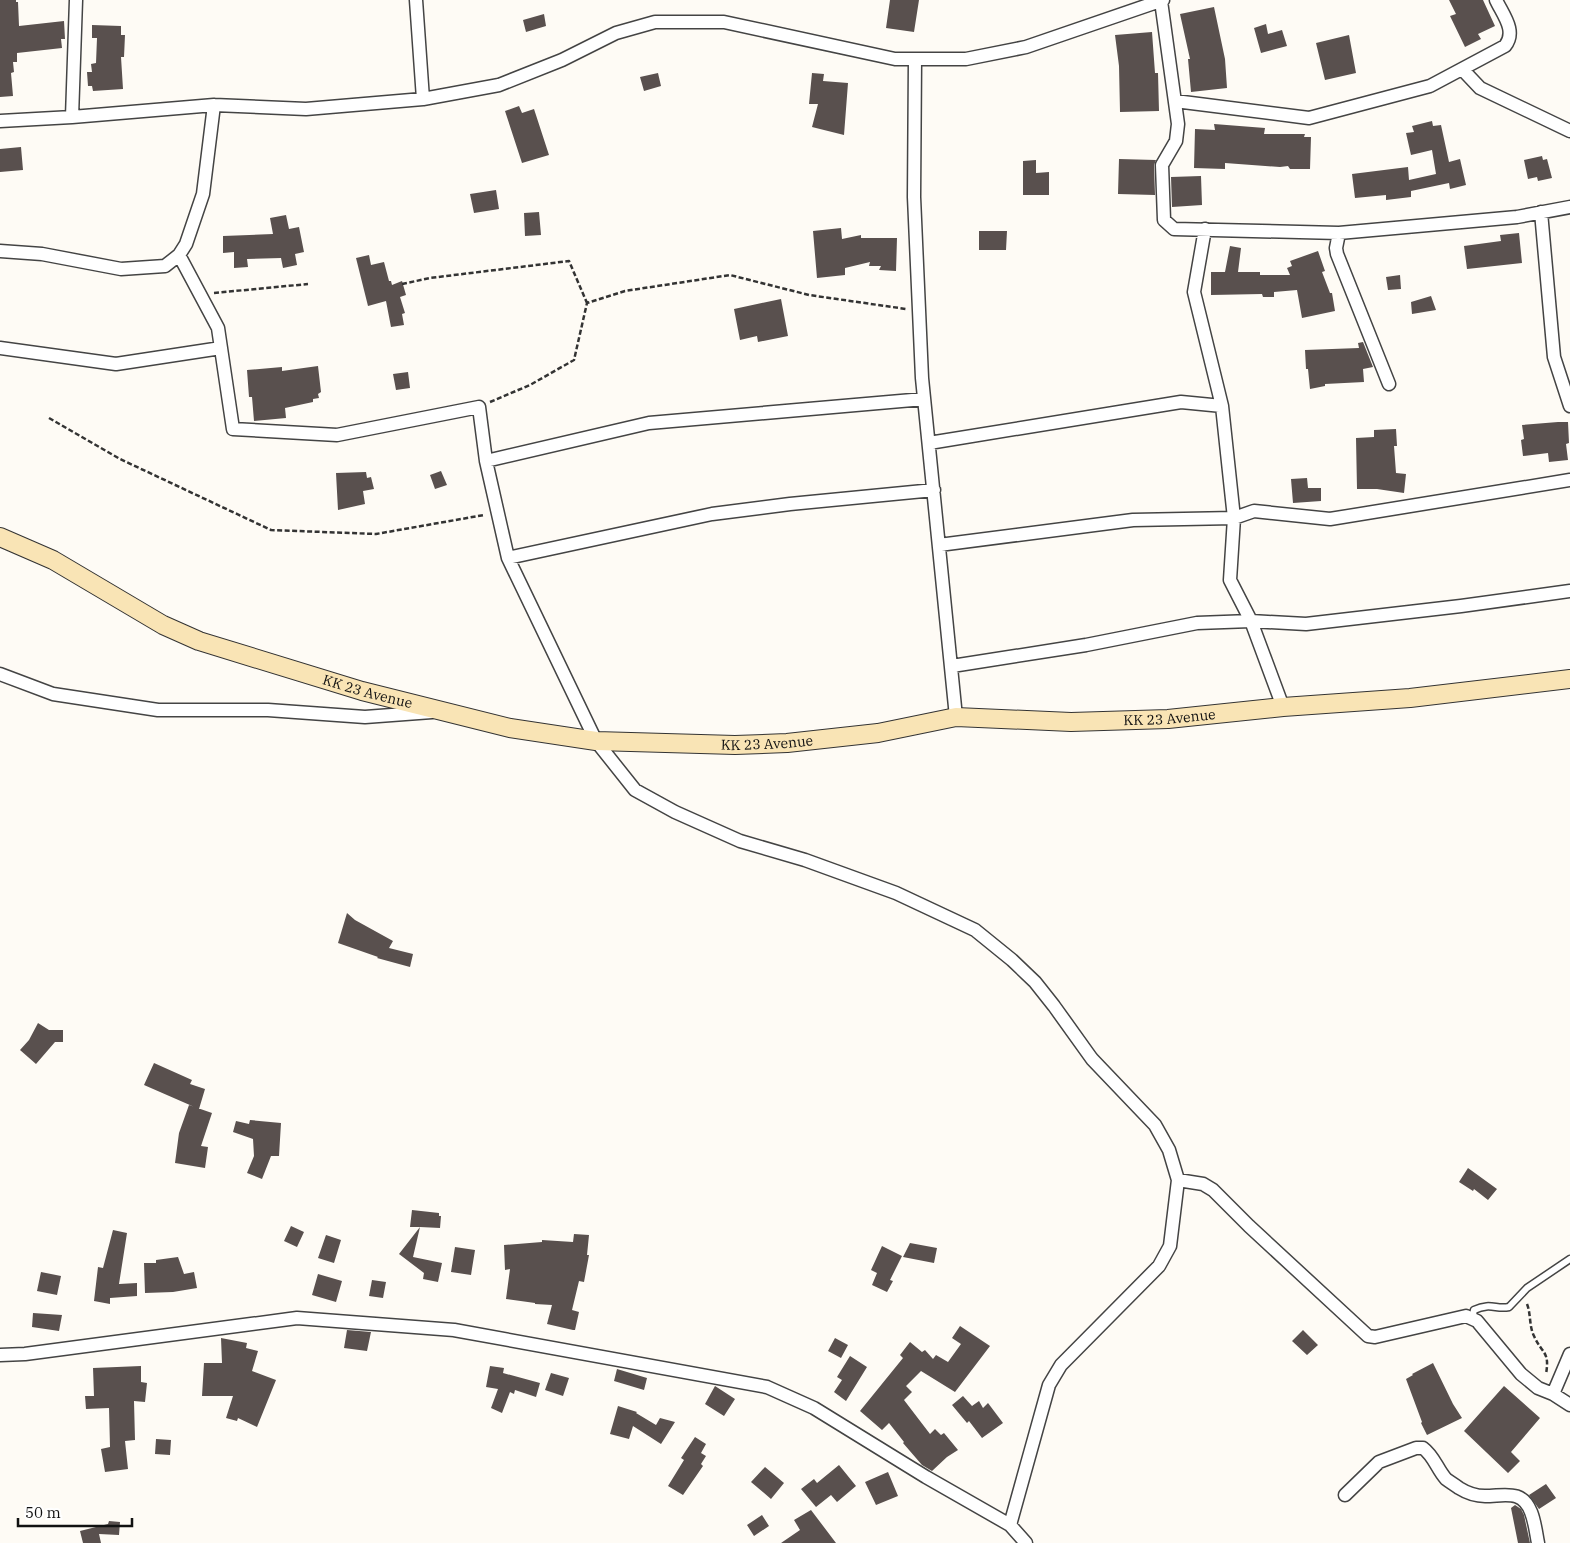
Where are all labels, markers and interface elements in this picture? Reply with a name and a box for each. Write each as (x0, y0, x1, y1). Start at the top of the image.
street label: KK 23 Avenue (321, 670, 414, 712)
street label: KK 23 Avenue (1123, 705, 1216, 729)
street label: KK 23 Avenue (721, 731, 814, 754)
scale bar (18, 1496, 131, 1528)
text: 50 m (25, 1503, 61, 1522)

